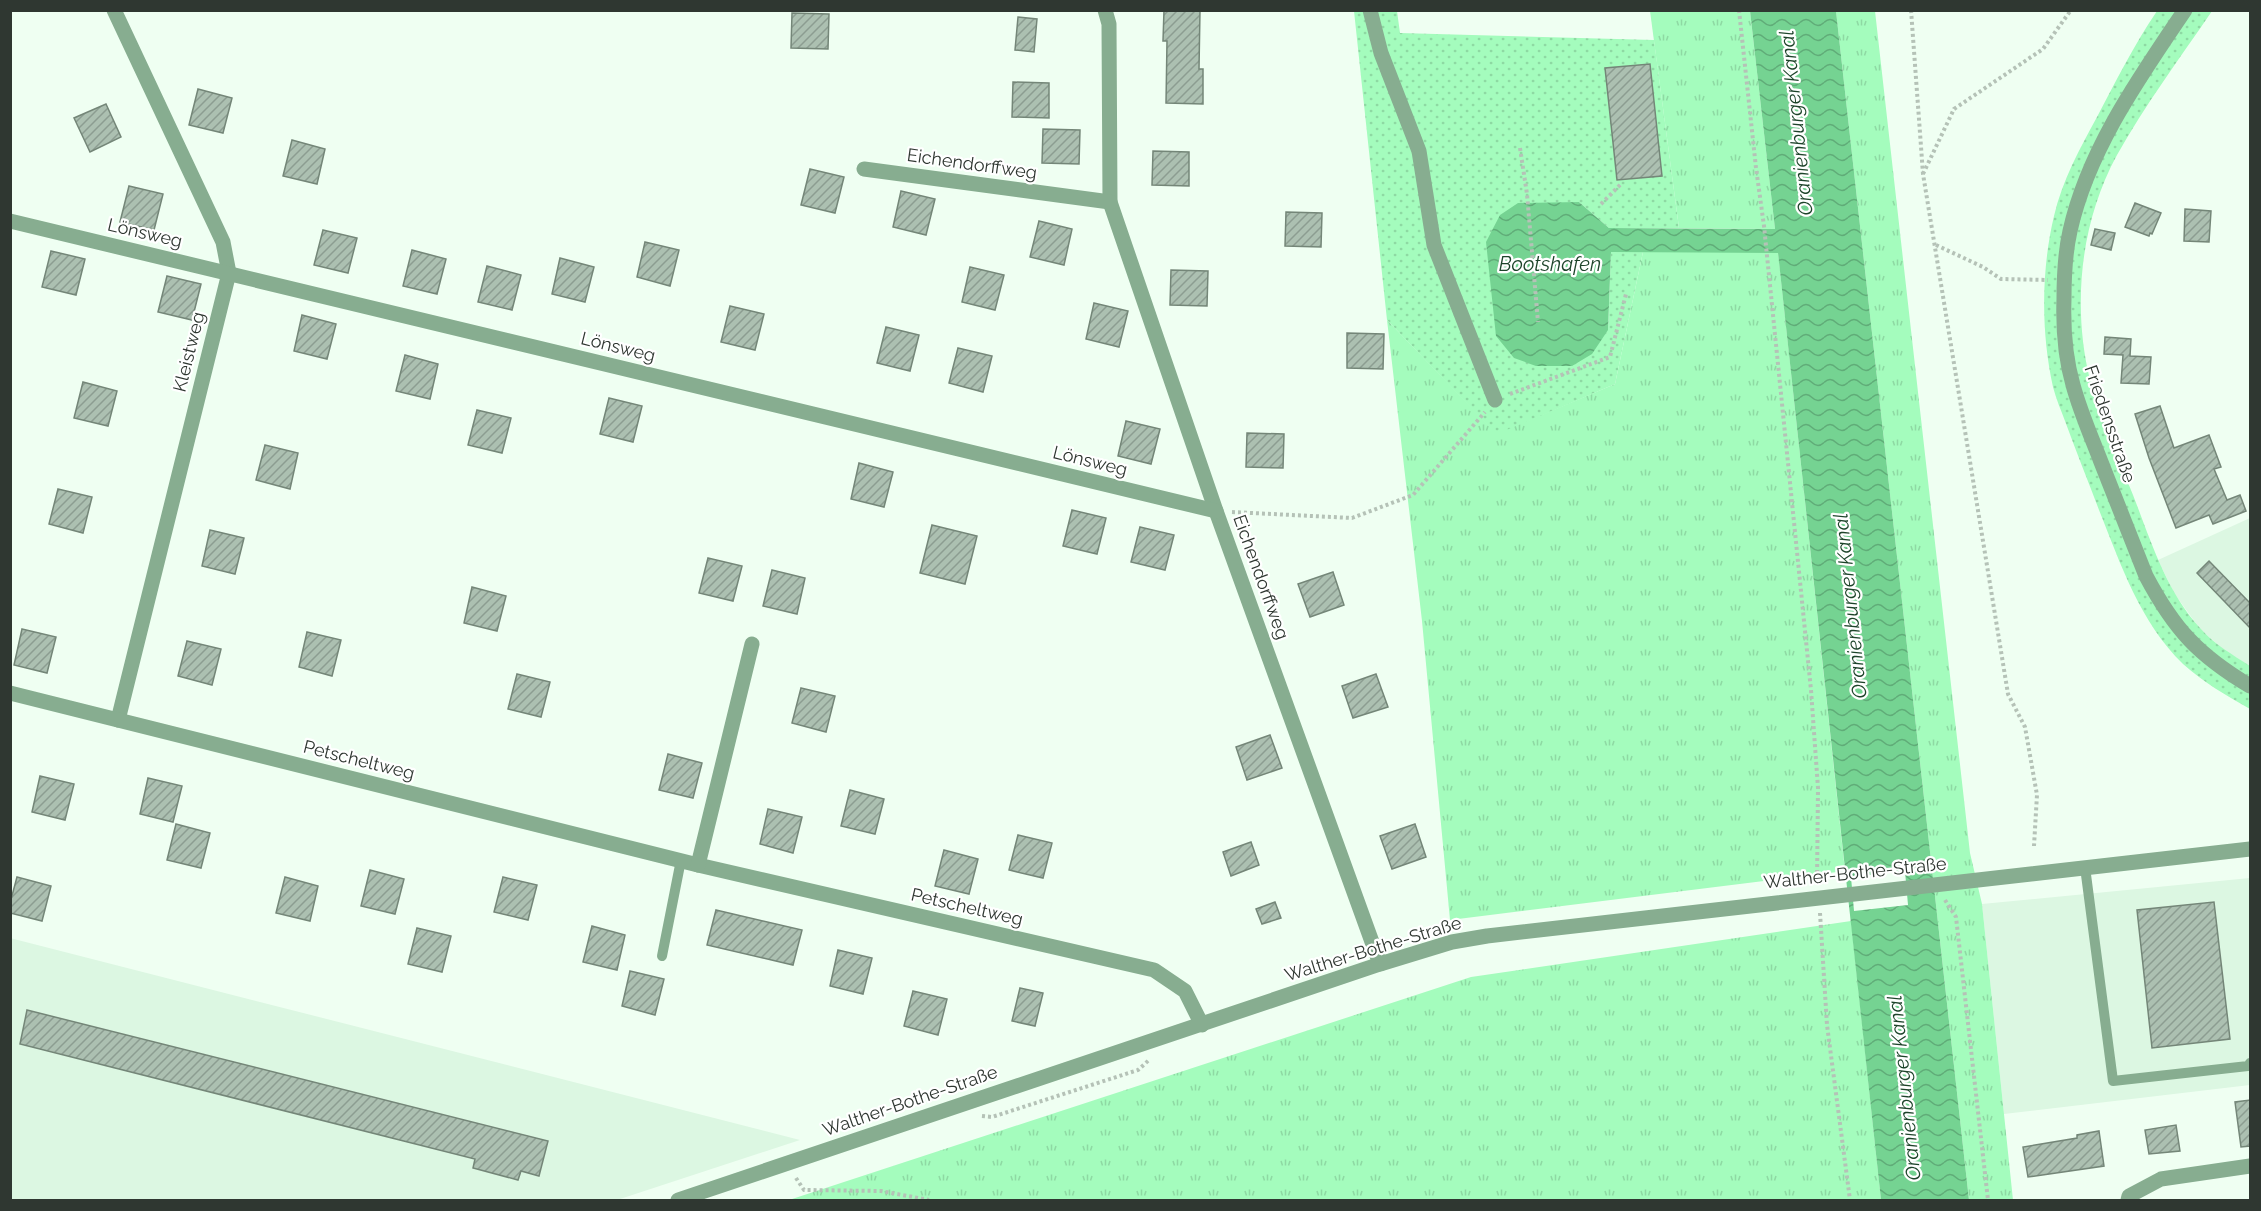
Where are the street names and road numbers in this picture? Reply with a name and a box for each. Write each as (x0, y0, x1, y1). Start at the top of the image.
street label: Eichendorffweg (906, 144, 1038, 183)
street label: Lönsweg (106, 214, 185, 251)
street label: Kleistweg (168, 310, 209, 394)
street label: Lönsweg (579, 327, 658, 366)
street label: Friedensstraße (2081, 362, 2141, 486)
street label: Lönsweg (1051, 441, 1130, 480)
street label: Eichendorffweg (1229, 512, 1294, 642)
street label: Petscheltweg (301, 736, 417, 784)
street label: Walther-Bothe-Straße (1763, 852, 1948, 893)
street label: Petscheltweg (909, 883, 1025, 930)
street label: Walther-Bothe-Straße (1282, 912, 1464, 985)
street label: Walther-Bothe-Straße (820, 1061, 1000, 1140)

